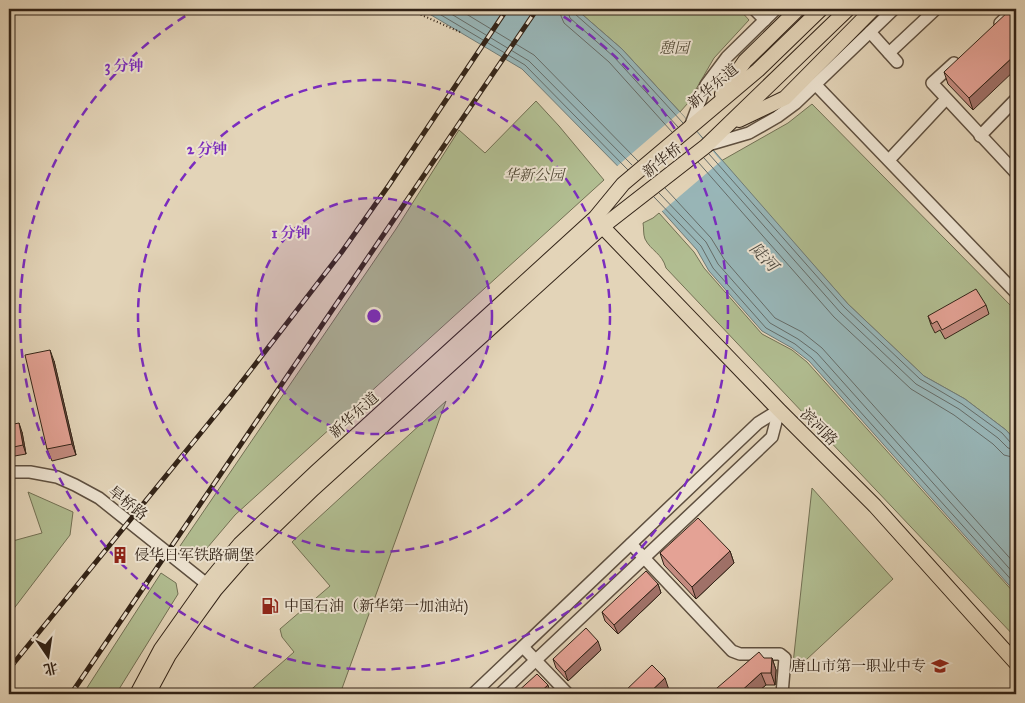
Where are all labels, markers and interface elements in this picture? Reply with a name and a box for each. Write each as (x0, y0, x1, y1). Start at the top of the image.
park label: 憩园 (659, 39, 691, 57)
text: 3 分钟 (104, 57, 144, 76)
street label: 新华东道 (684, 60, 742, 112)
street label: 新华桥 (639, 139, 685, 181)
text: 2 分钟 (187, 140, 227, 158)
park label: 华新公园 (504, 166, 566, 184)
text: 1 分钟 (271, 224, 311, 242)
water label: 陡河 (746, 239, 784, 277)
centre of rings (365, 307, 383, 325)
street label: 新华东道 (326, 388, 382, 442)
street label: 滨河路 (797, 405, 841, 449)
street label: 旱桥路 (105, 482, 151, 524)
building icon: 侵华日军铁路碉堡 (110, 545, 130, 565)
place label: 侵华日军铁路碉堡 (134, 546, 254, 564)
fuel station icon: 中国石油（新华第一加油站) (260, 596, 280, 616)
place label: 中国石油（新华第一加油站) (284, 597, 468, 616)
north arrow (22, 630, 72, 680)
school or university icon: 唐山市第一职业中专 (930, 656, 950, 676)
place label: 唐山市第一职业中专 (791, 657, 926, 675)
text: 北 (42, 658, 60, 678)

